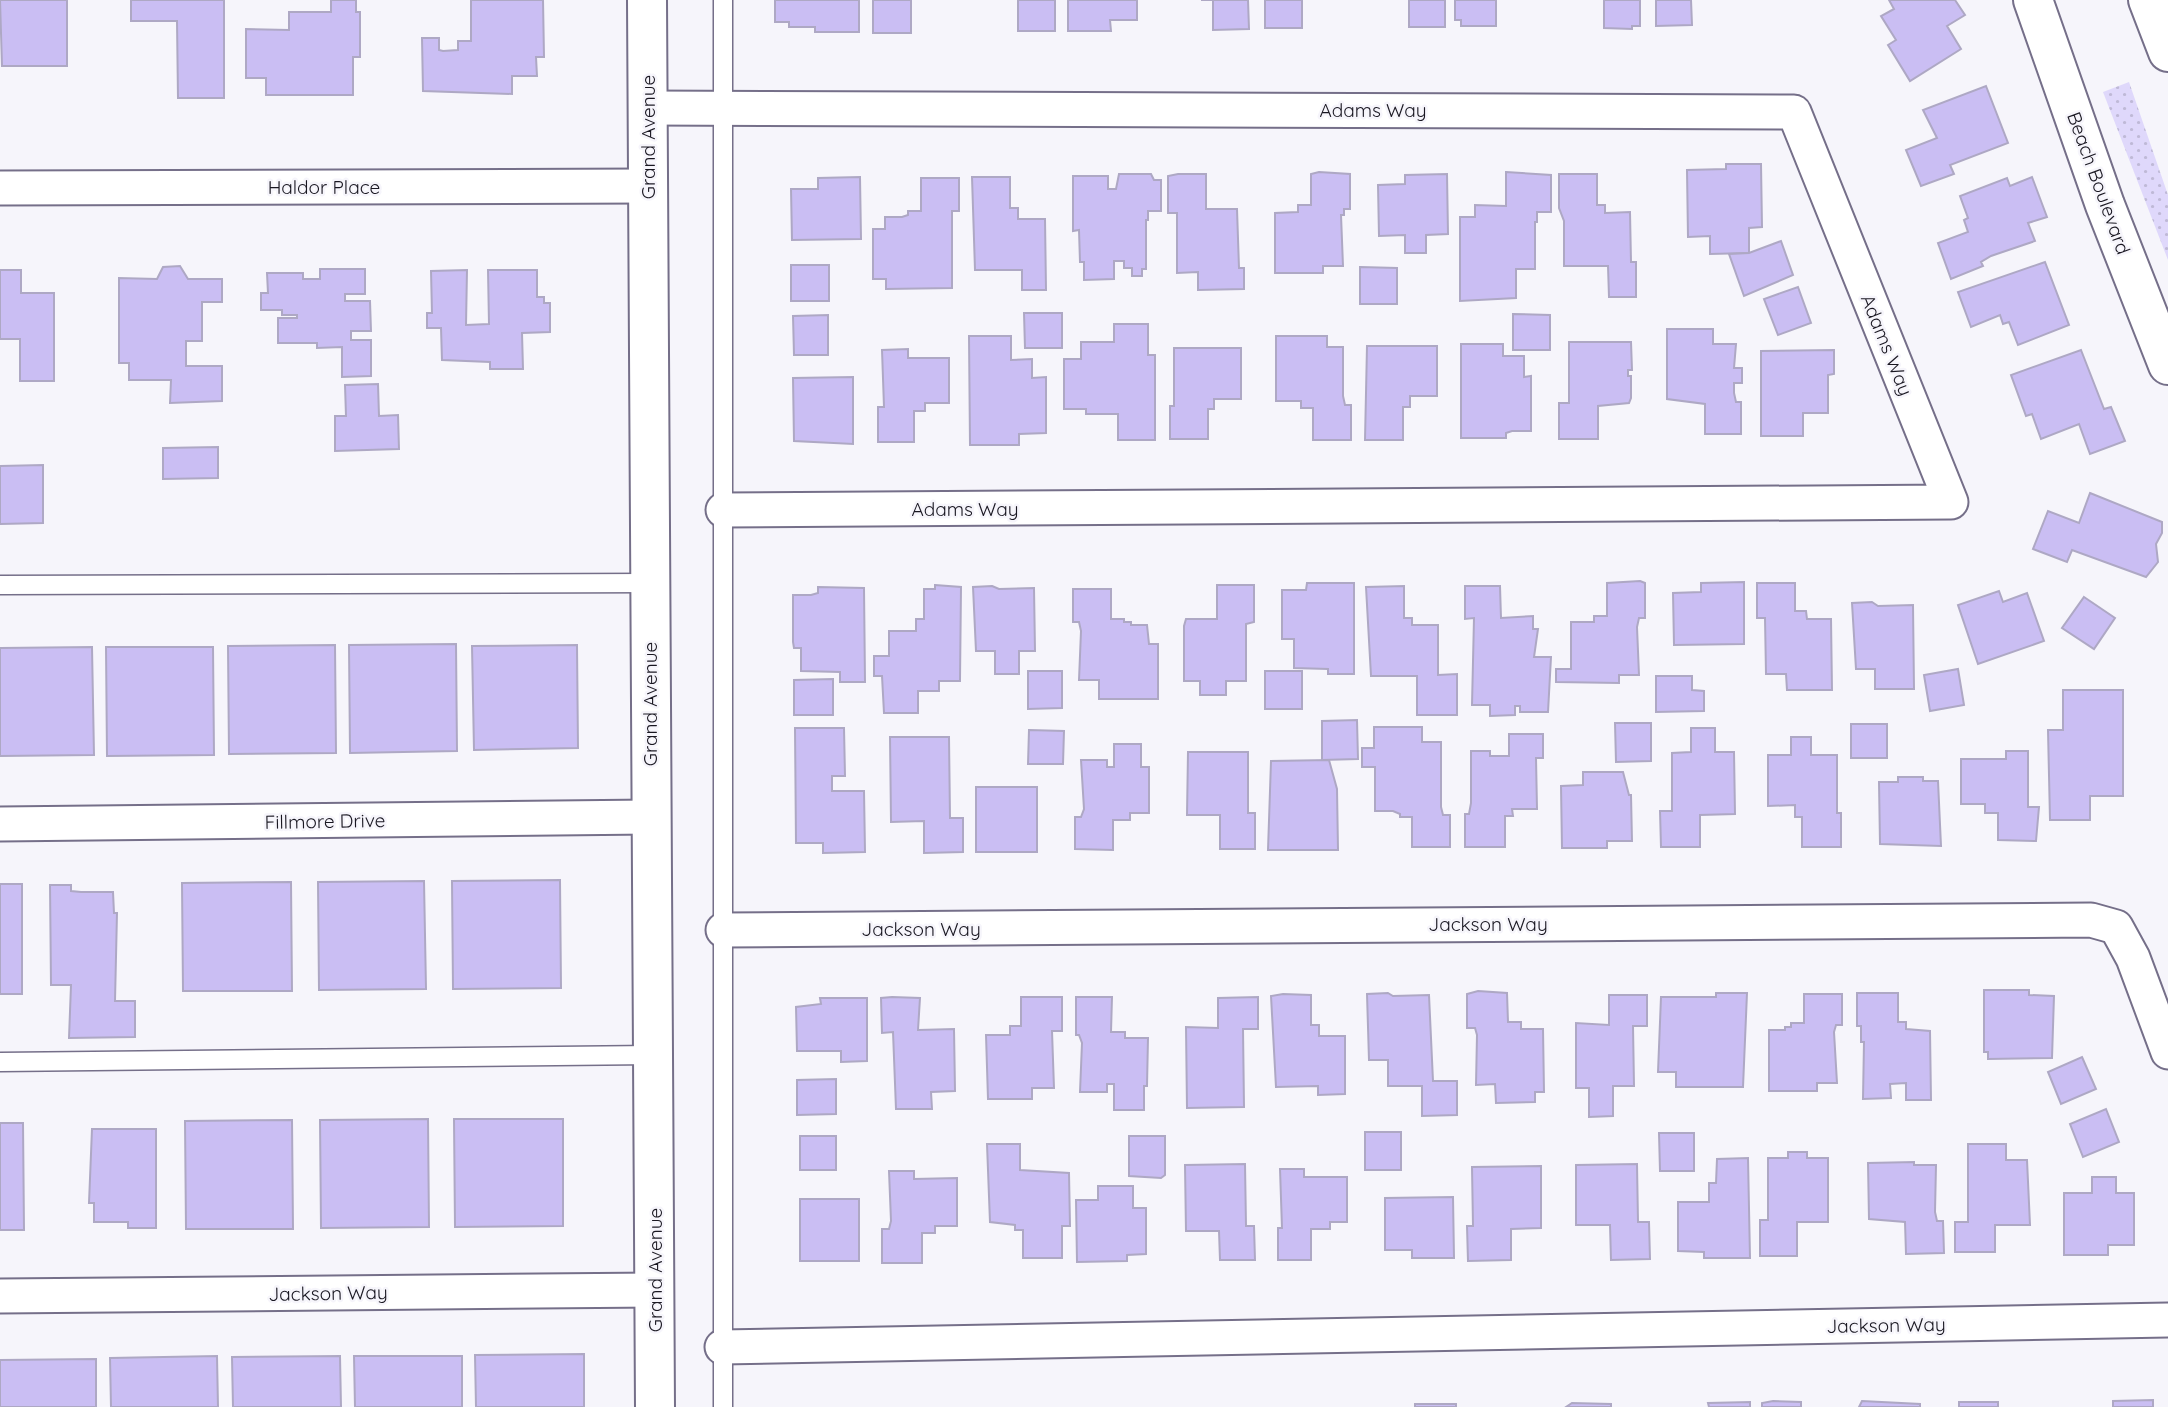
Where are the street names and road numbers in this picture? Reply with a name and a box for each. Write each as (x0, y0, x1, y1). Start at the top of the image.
street label: Grand Avenue (636, 75, 660, 199)
street label: Adams Way (1319, 98, 1427, 122)
street label: Beach Boulevard (2062, 108, 2136, 258)
street label: Haldor Place (268, 175, 380, 199)
street label: Adams Way (1856, 291, 1918, 399)
street label: Adams Way (911, 497, 1019, 521)
street label: Grand Avenue (638, 642, 662, 766)
street label: Fillmore Drive (264, 808, 386, 834)
street label: Jackson Way (1428, 912, 1548, 936)
street label: Jackson Way (861, 917, 981, 941)
street label: Grand Avenue (643, 1208, 667, 1332)
street label: Jackson Way (268, 1280, 388, 1306)
street label: Jackson Way (1826, 1312, 1946, 1338)

